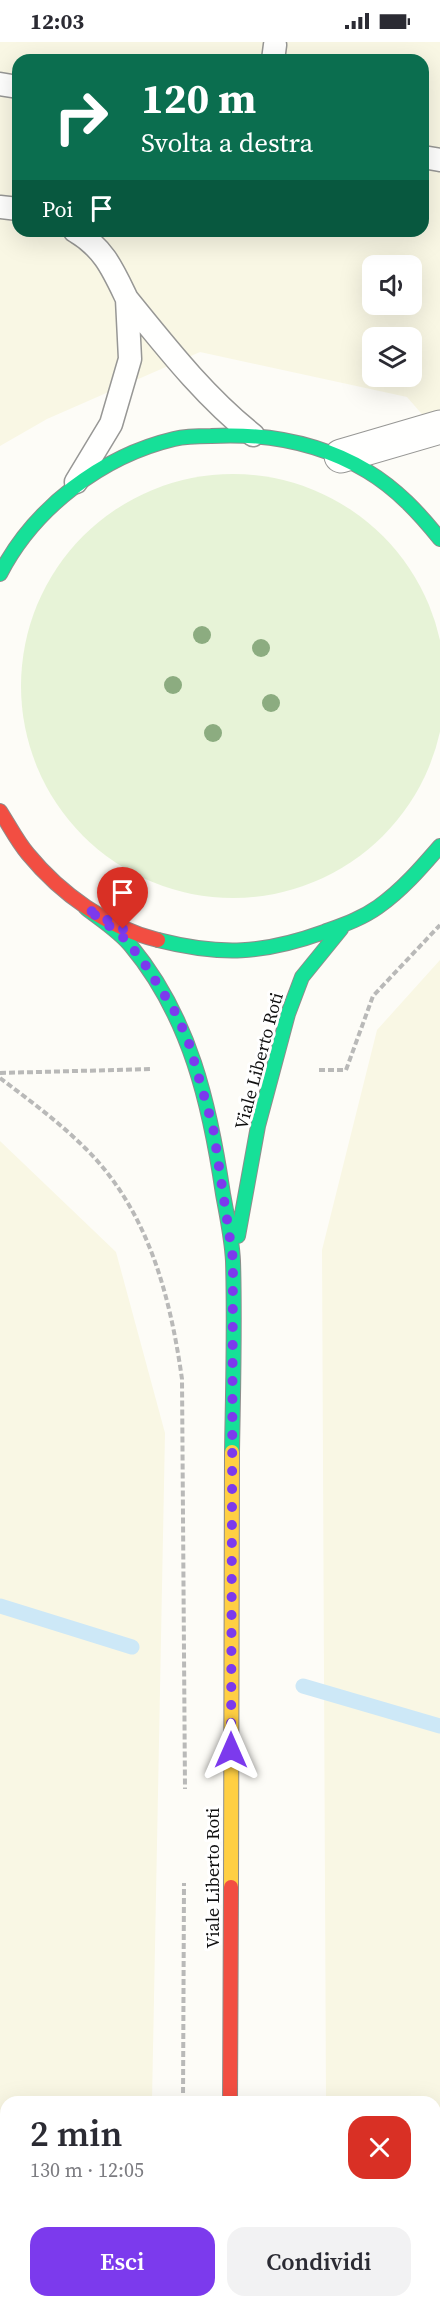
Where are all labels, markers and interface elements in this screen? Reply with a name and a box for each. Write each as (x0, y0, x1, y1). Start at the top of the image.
text: 12:03 (30, 6, 84, 36)
text: 120 m (141, 69, 256, 127)
icon: right (42, 78, 120, 156)
text: Svolta a destra (141, 124, 313, 161)
icon: arrive (85, 192, 118, 225)
text: Poi (42, 194, 73, 224)
map controls (362, 255, 422, 387)
button: sound (362, 255, 422, 315)
button: layers (362, 327, 422, 387)
pin (97, 867, 148, 929)
icon: arrive (106, 876, 139, 909)
street label: Viale Liberto Roti (228, 990, 289, 1132)
position arrow (199, 1718, 263, 1782)
street label: Viale Liberto Roti (200, 1808, 225, 1948)
text: 2 min (30, 2109, 122, 2158)
button: close (348, 2116, 411, 2179)
text: 130 m · 12:05 (30, 2156, 144, 2184)
button: Esci (30, 2227, 215, 2296)
button: Condividi (227, 2227, 411, 2296)

